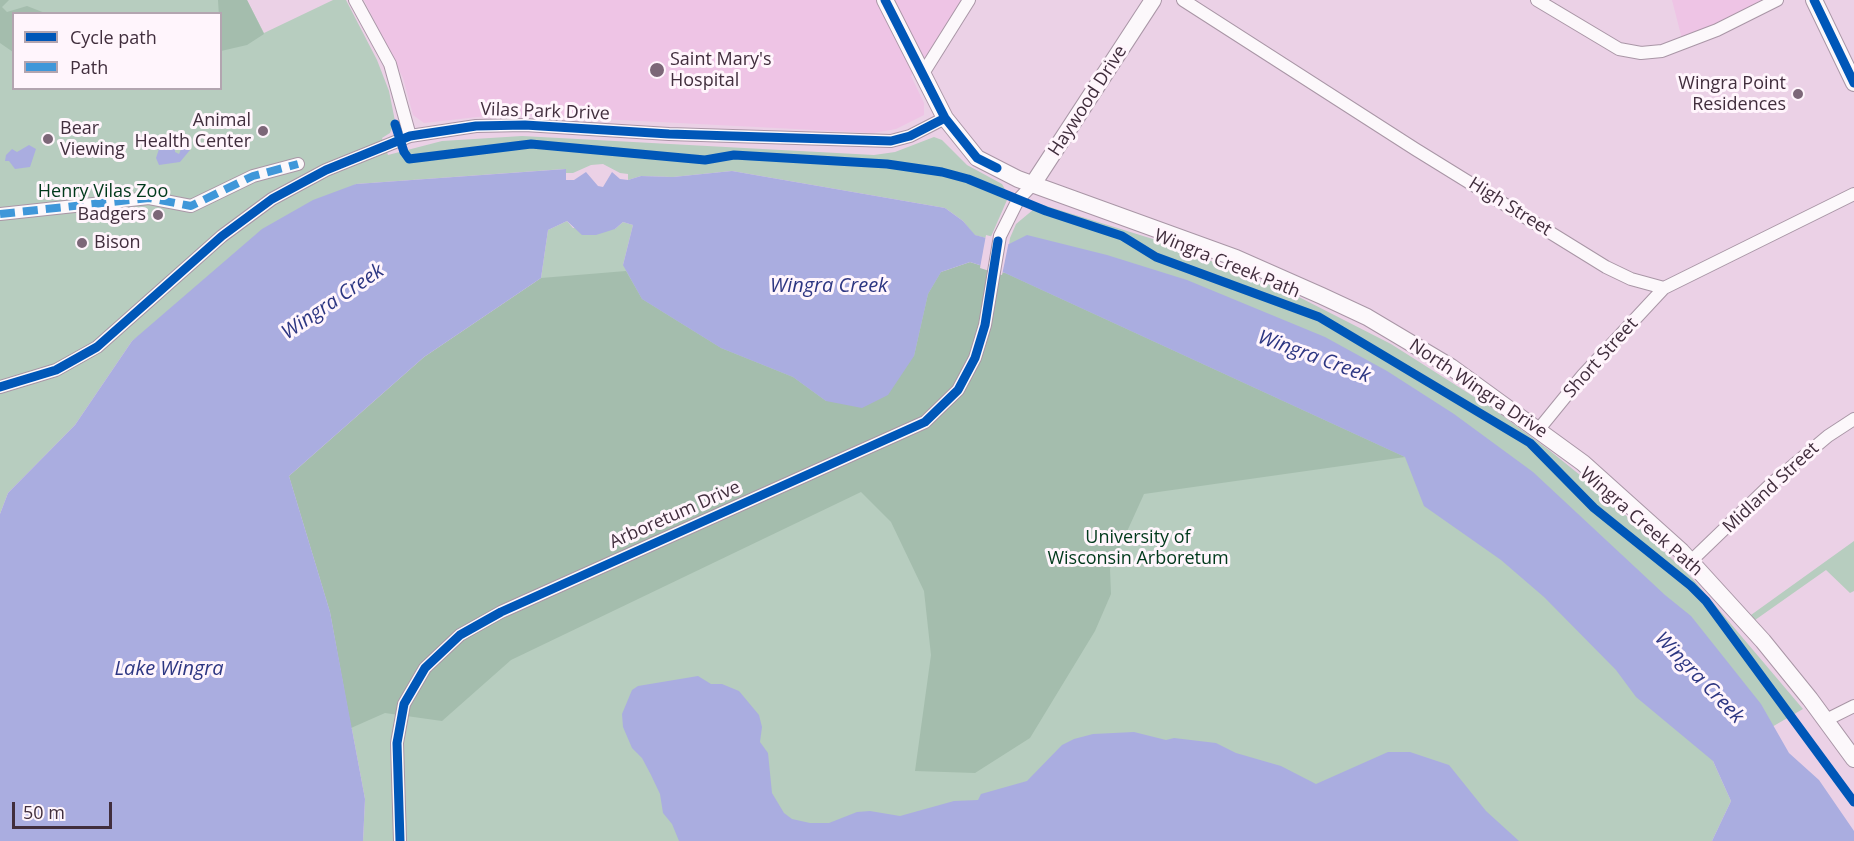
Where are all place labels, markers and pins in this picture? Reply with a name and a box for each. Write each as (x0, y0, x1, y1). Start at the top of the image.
place label: Saint Mary's Hospital (670, 49, 772, 92)
marker: Saint Mary's Hospital (648, 61, 666, 79)
place label: Wingra Point Residences (1678, 73, 1786, 116)
marker: Wingra Point Residences (1791, 87, 1805, 101)
place label: Animal Health Center (135, 110, 251, 152)
place label: Bear Viewing (60, 118, 125, 160)
marker: Animal Health Center (256, 124, 270, 138)
marker: Bear Viewing (41, 132, 55, 146)
place label: Badgers (78, 204, 146, 226)
marker: Badgers (151, 208, 165, 222)
place label: Bison (94, 232, 141, 254)
marker: Bison (75, 236, 89, 250)

